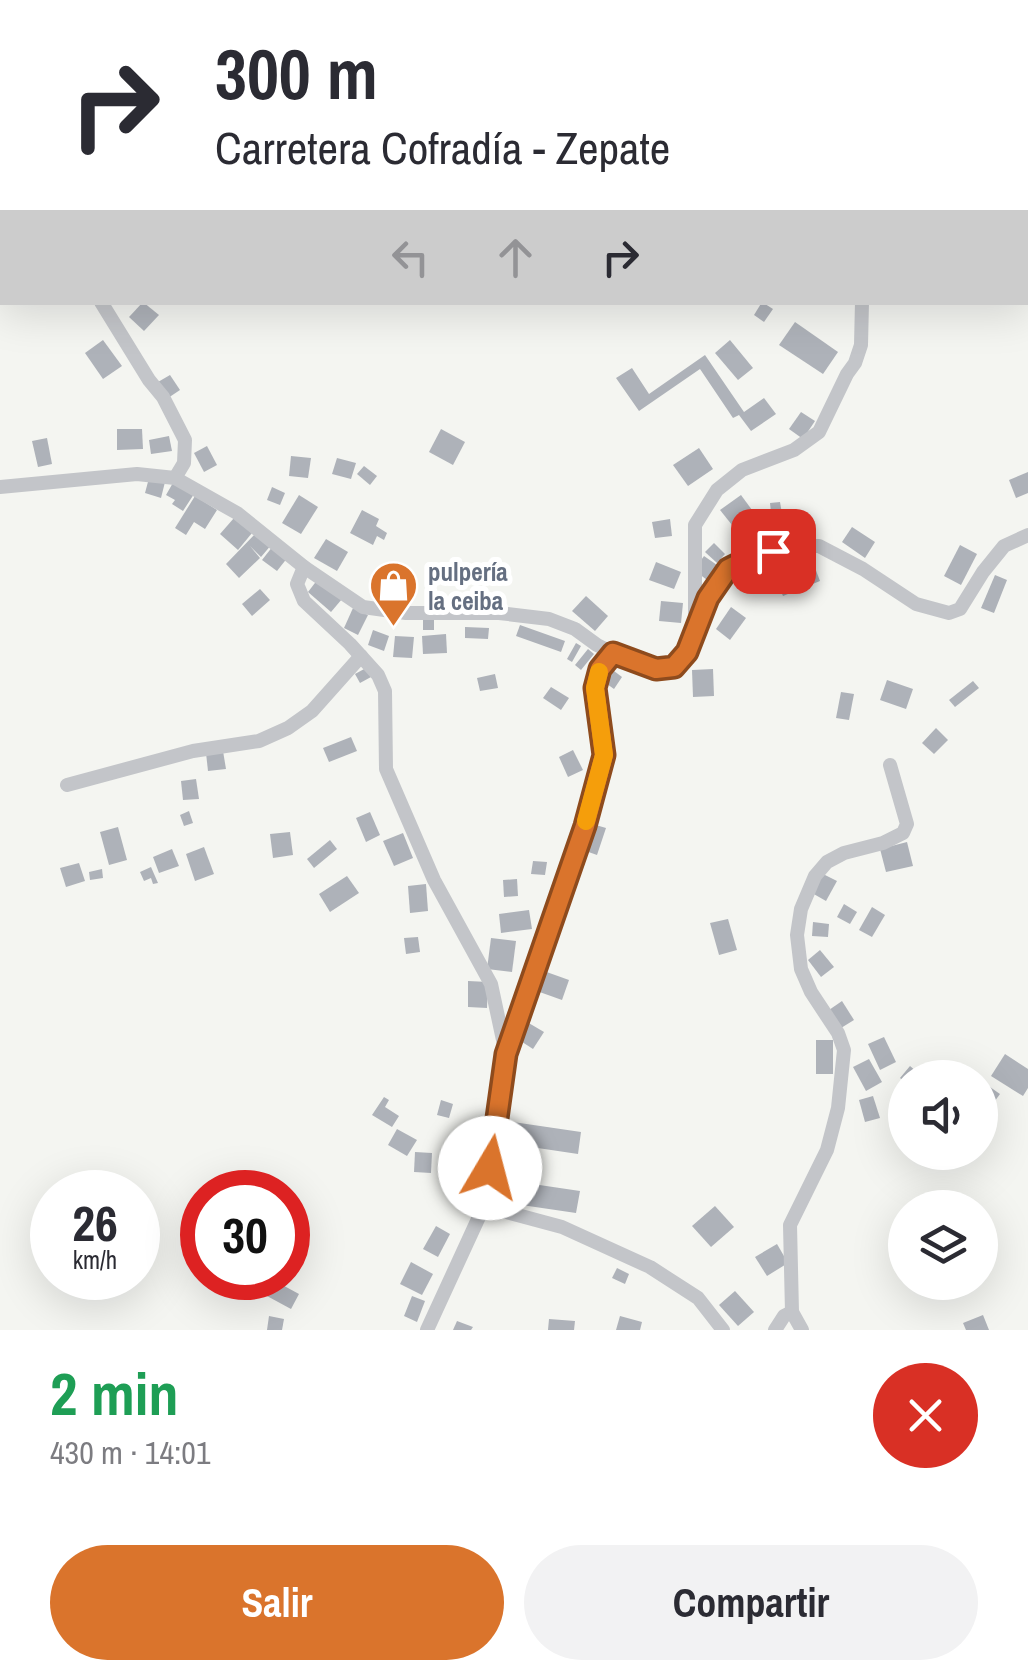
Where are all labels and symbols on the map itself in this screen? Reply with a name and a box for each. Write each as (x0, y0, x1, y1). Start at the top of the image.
pin (731, 509, 816, 594)
place label: pulpería la ceiba (428, 555, 508, 618)
shop icon: pulpería la ceiba (367, 560, 419, 628)
position arrow (438, 1116, 542, 1220)
speed limit sign: 30 (180, 1170, 310, 1300)

